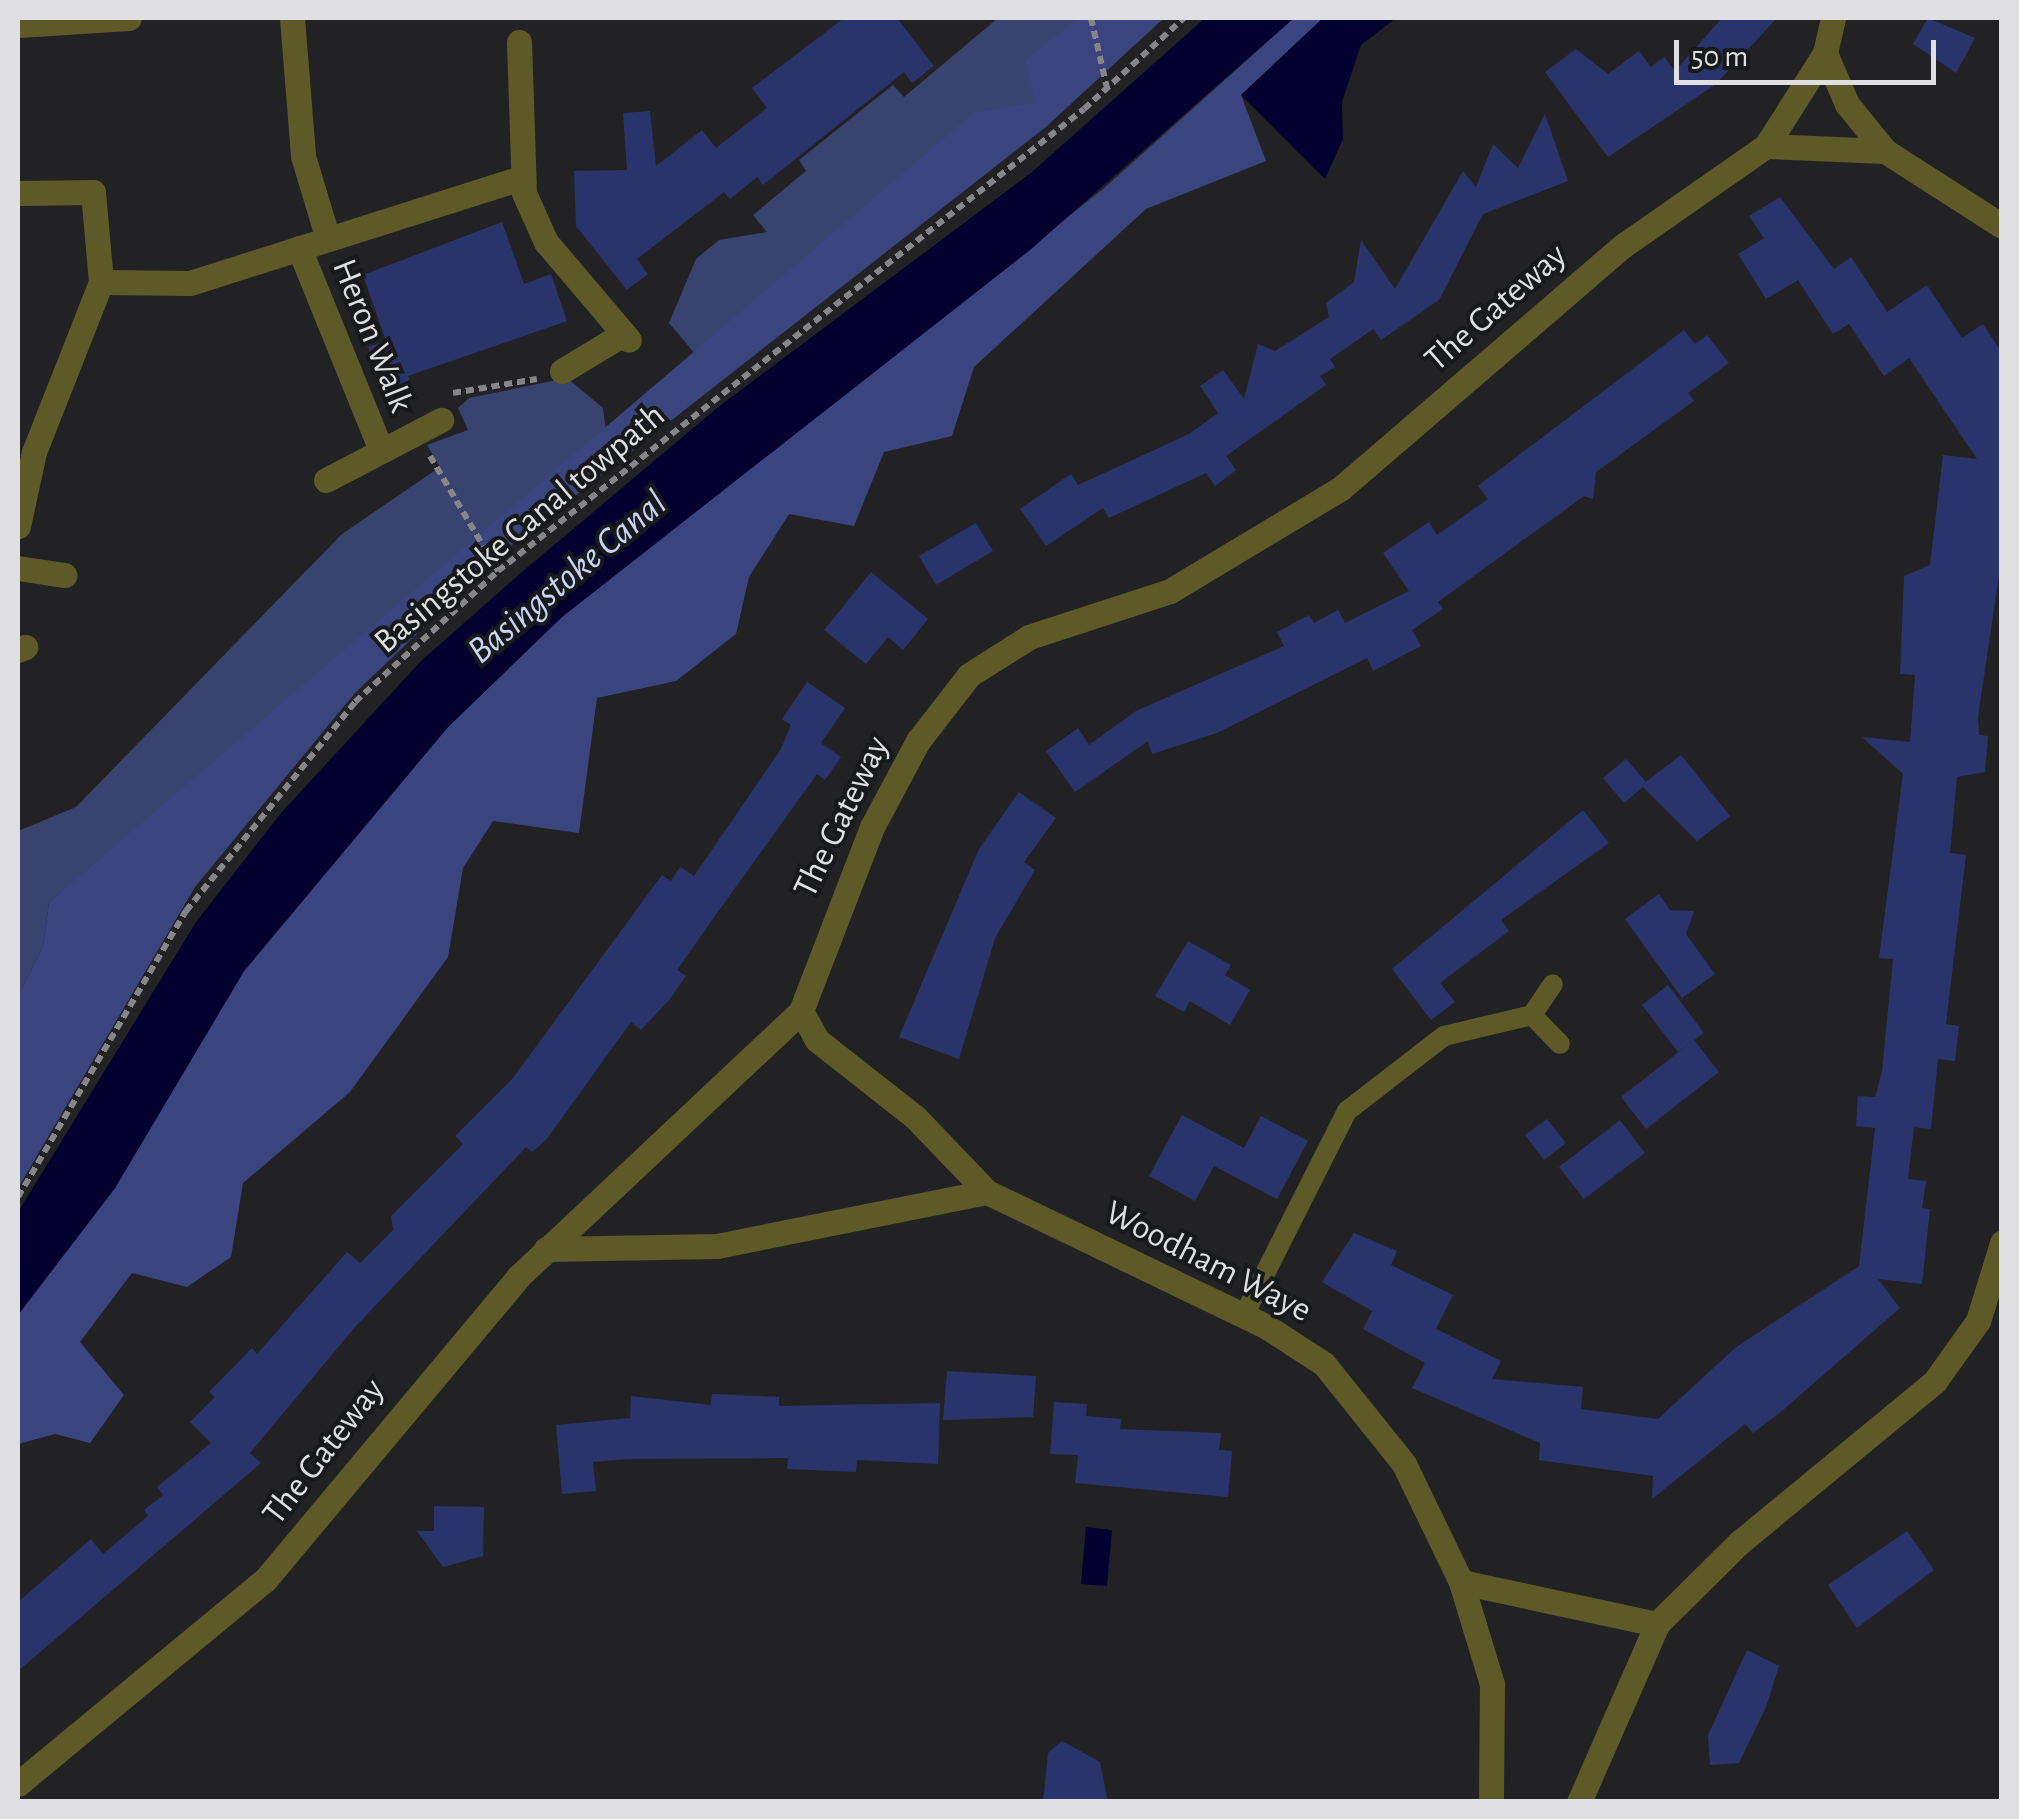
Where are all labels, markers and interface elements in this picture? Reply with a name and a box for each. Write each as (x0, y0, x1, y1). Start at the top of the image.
scale bar (1679, 20, 1942, 82)
text: 50 m (1691, 42, 1748, 72)
street label: The Gateway (1416, 235, 1576, 381)
street label: Heron Walk (322, 253, 422, 419)
street label: Basingstoke Canal towpath (366, 395, 674, 663)
water label: Basingstoke Canal (459, 481, 677, 675)
street label: The Gateway (785, 729, 899, 905)
street label: Woodham Waye (1098, 1192, 1318, 1332)
street label: The Gateway (254, 1370, 394, 1534)

